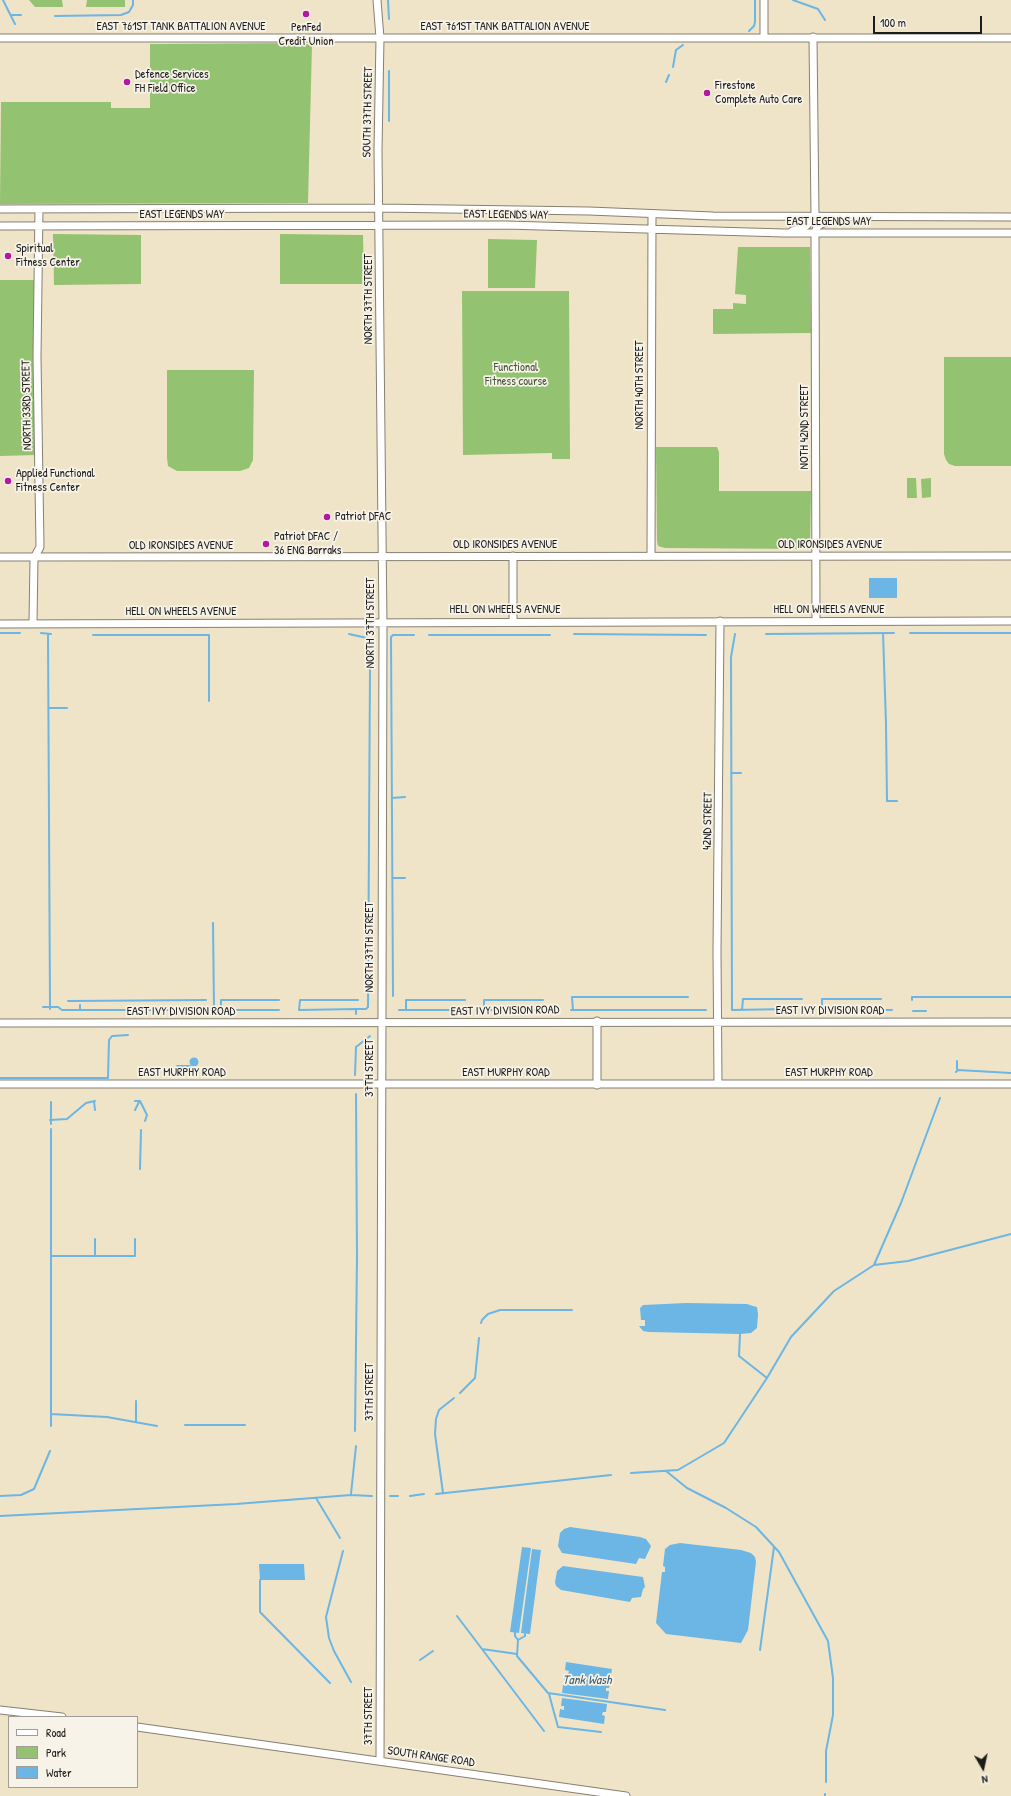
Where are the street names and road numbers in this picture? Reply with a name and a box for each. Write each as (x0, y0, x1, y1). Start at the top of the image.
street label: EAST 761ST TANK BATTALION AVENUE (96, 20, 266, 34)
street label: EAST 761ST TANK BATTALION AVENUE (420, 20, 590, 34)
street label: SOUTH 37TH STREET (360, 66, 376, 158)
street label: EAST LEGENDS WAY (463, 207, 549, 223)
street label: EAST LEGENDS WAY (140, 208, 224, 222)
street label: EAST LEGENDS WAY (787, 215, 871, 229)
street label: NORTH 37TH STREET (362, 254, 376, 344)
street label: NORTH 40TH STREET (633, 340, 647, 430)
street label: NORTH 33RD STREET (19, 360, 35, 450)
street label: NOTH 42ND STREET (798, 385, 812, 469)
street label: OLD IRONSIDES AVENUE (453, 538, 557, 552)
street label: OLD IRONSIDES AVENUE (778, 538, 882, 552)
street label: OLD IRONSIDES AVENUE (129, 539, 233, 553)
street label: NORTH 37TH STREET (364, 578, 378, 668)
street label: HELL ON WHEELS AVENUE (450, 603, 560, 617)
street label: HELL ON WHEELS AVENUE (774, 603, 884, 617)
street label: HELL ON WHEELS AVENUE (126, 605, 236, 619)
street label: 42ND STREET (700, 792, 716, 850)
street label: NORTH 37TH STREET (363, 902, 377, 992)
street label: EAST IVY DIVISION ROAD (451, 1003, 559, 1019)
street label: EAST IVY DIVISION ROAD (776, 1004, 884, 1018)
street label: EAST IVY DIVISION ROAD (127, 1005, 235, 1019)
street label: 37TH STREET (363, 1039, 377, 1097)
street label: EAST MURPHY ROAD (138, 1066, 226, 1080)
street label: EAST MURPHY ROAD (462, 1066, 550, 1080)
street label: EAST MURPHY ROAD (785, 1066, 873, 1080)
street label: 37TH STREET (363, 1363, 377, 1421)
street label: 37TH STREET (362, 1687, 376, 1745)
street label: SOUTH RANGE ROAD (386, 1744, 476, 1770)

